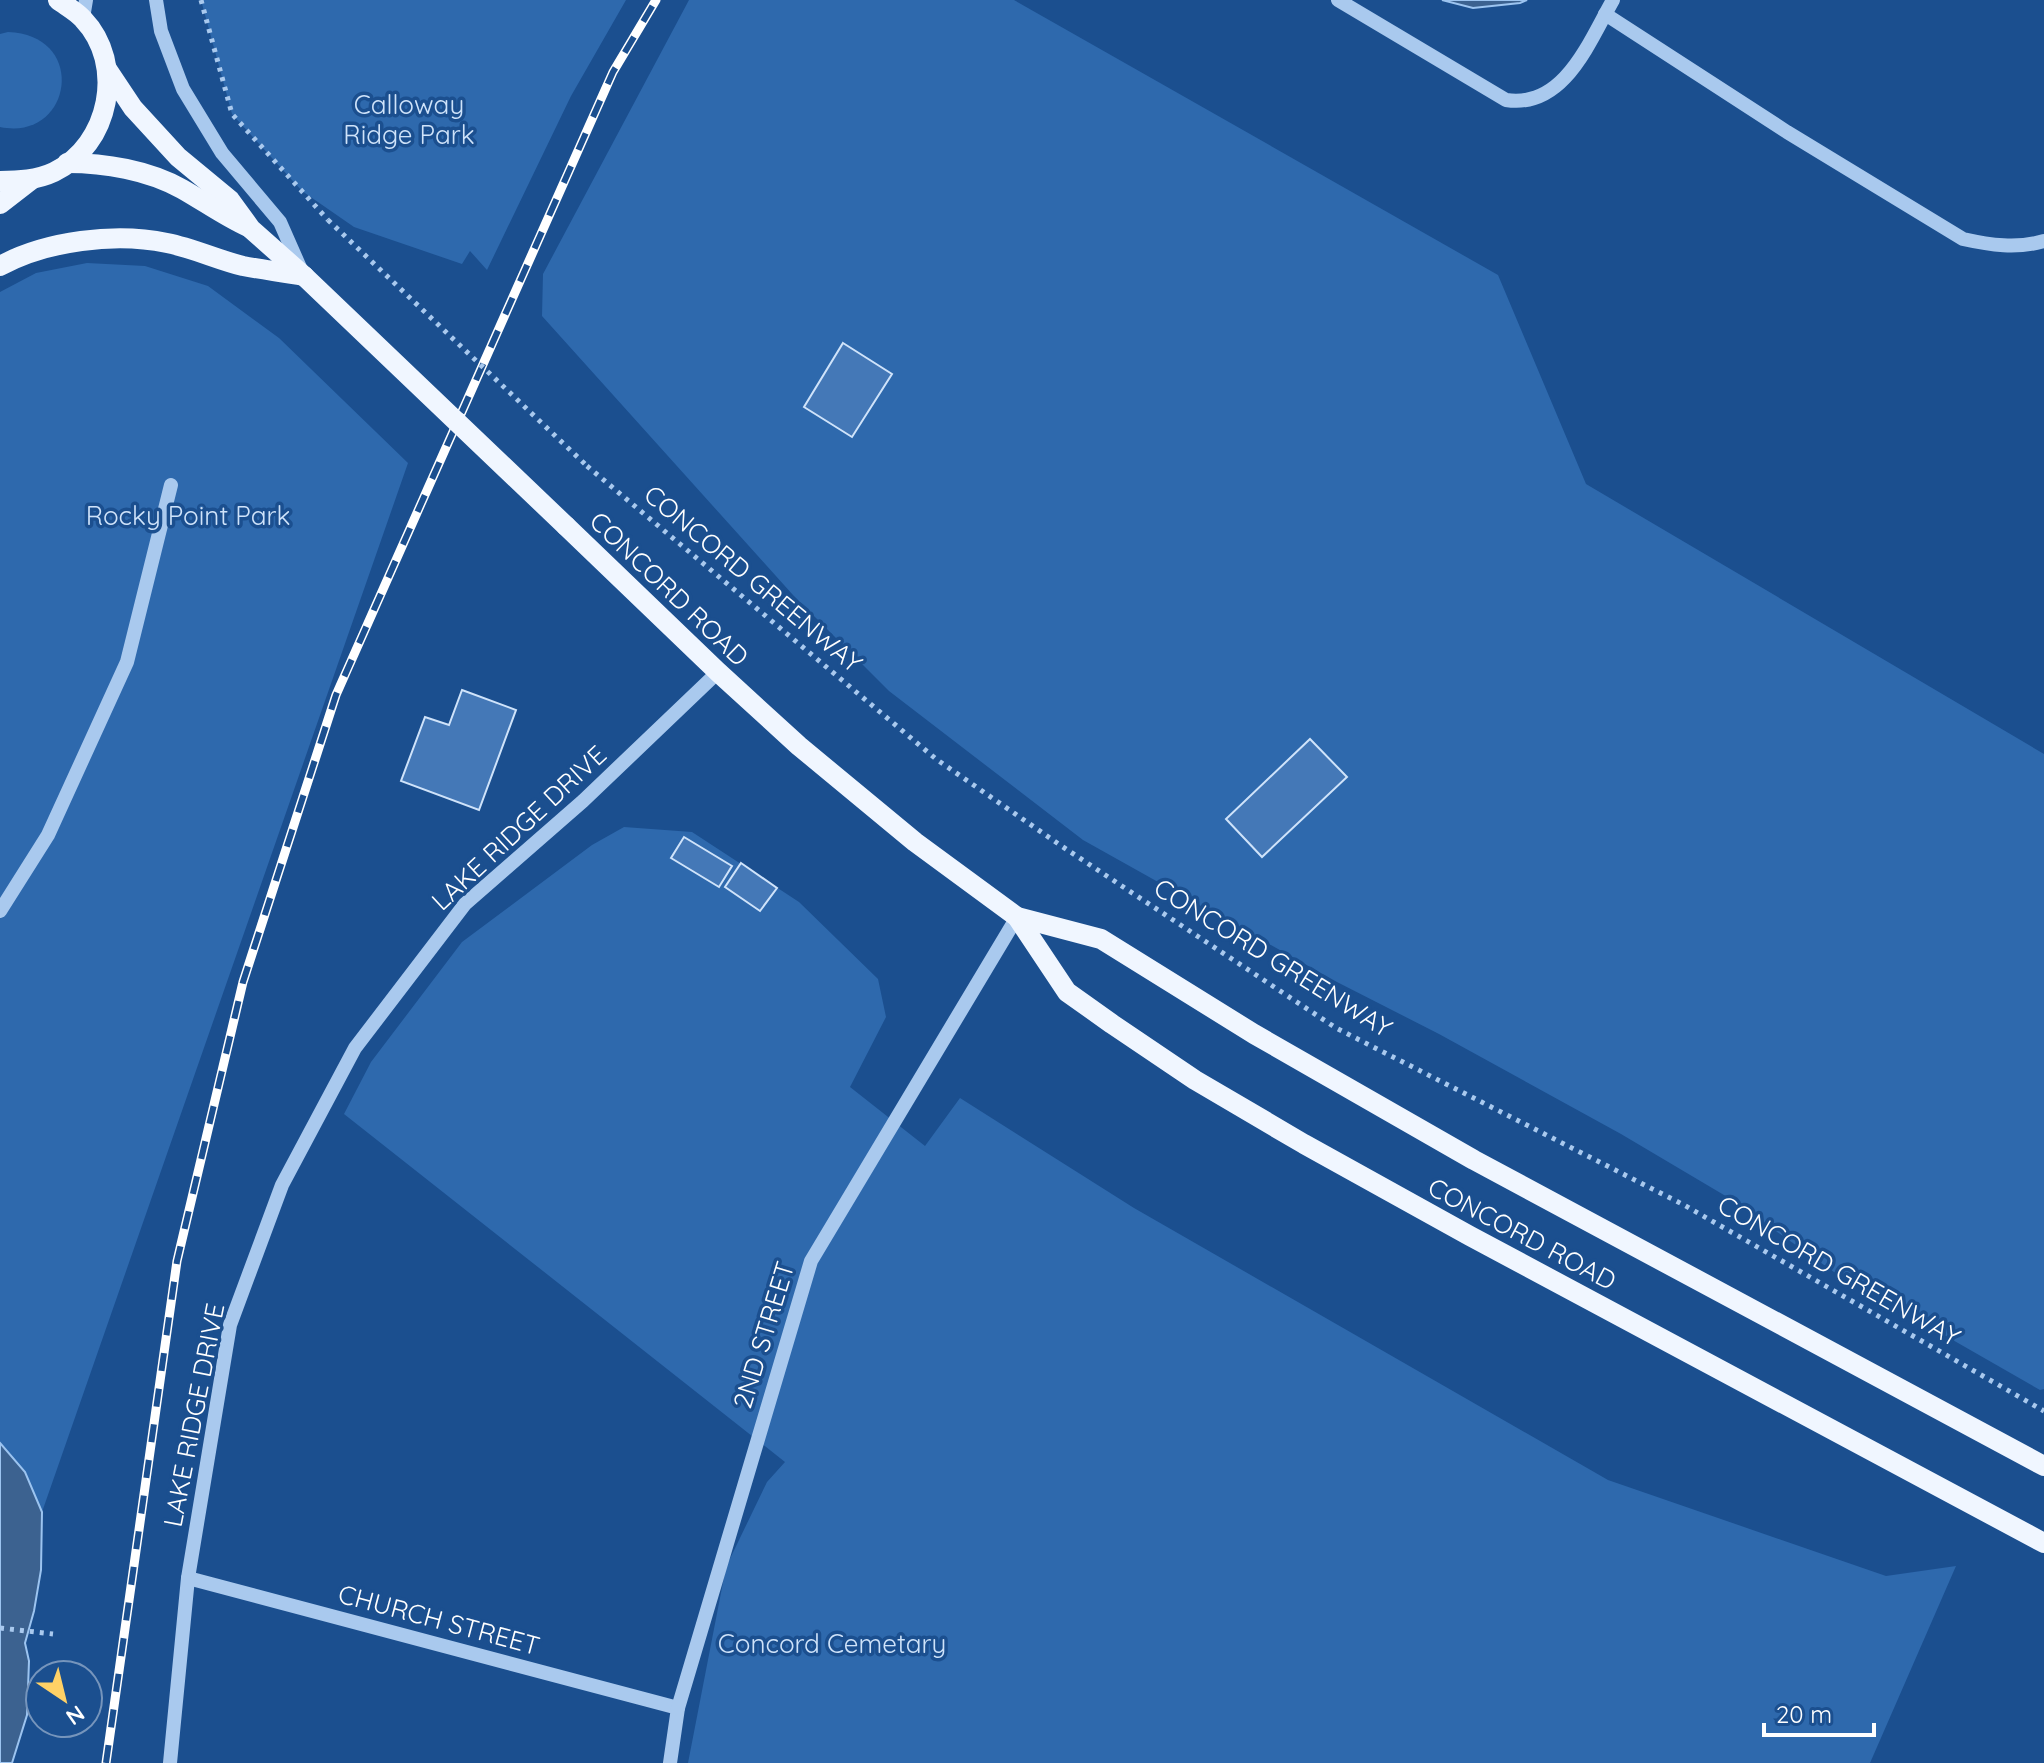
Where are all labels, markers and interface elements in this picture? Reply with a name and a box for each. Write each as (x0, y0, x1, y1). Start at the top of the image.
park label: Calloway Ridge Park (343, 88, 475, 151)
street label: CONCORD GREENWAY (638, 478, 869, 680)
park label: Rocky Point Park (86, 499, 290, 532)
street label: CONCORD ROAD (583, 504, 756, 673)
street label: LAKE RIDGE DRIVE (424, 738, 613, 917)
street label: CONCORD GREENWAY (1148, 871, 1399, 1045)
street label: CONCORD ROAD (1422, 1170, 1622, 1297)
street label: CONCORD GREENWAY (1712, 1188, 1967, 1354)
street label: 2ND STREET (726, 1257, 802, 1412)
street label: LAKE RIDGE DRIVE (156, 1300, 231, 1530)
street label: CHURCH STREET (335, 1577, 543, 1662)
park label: Concord Cemetary (718, 1627, 946, 1660)
north arrow (24, 1659, 104, 1739)
scale bar (1764, 1687, 1874, 1737)
text: N (61, 1699, 90, 1731)
text: 20 m (1776, 1699, 1832, 1729)

